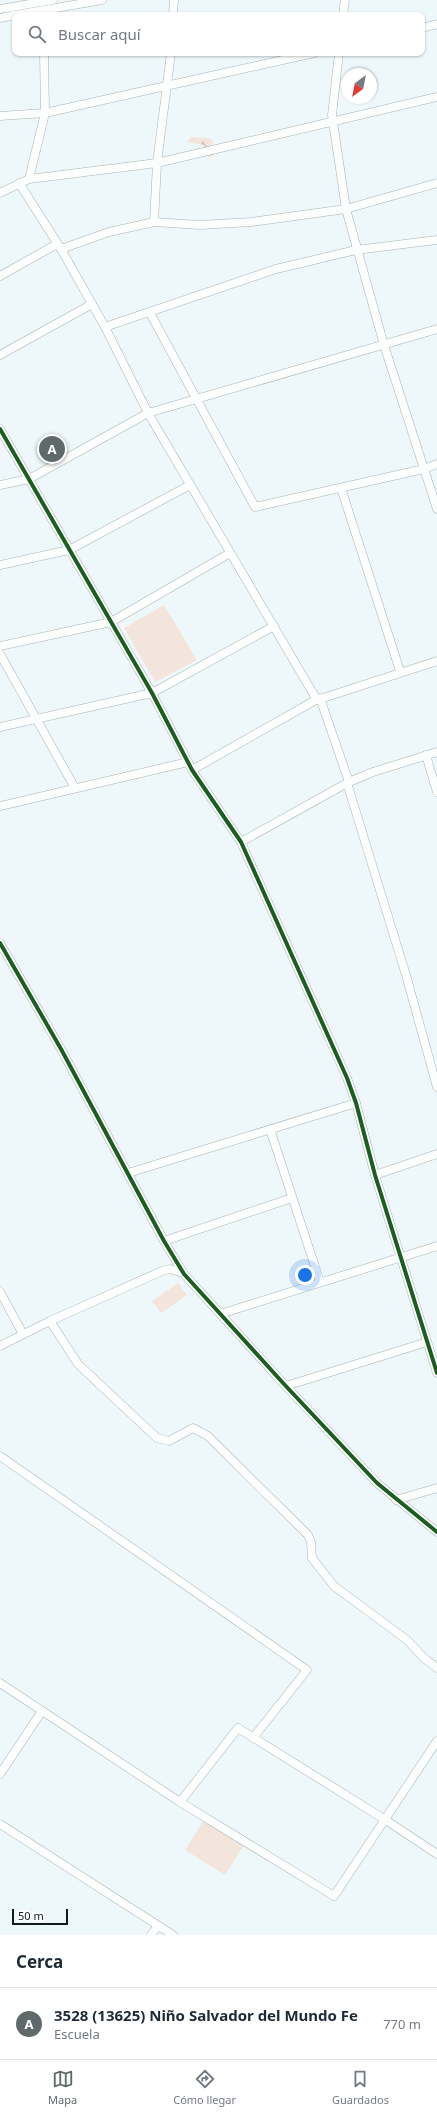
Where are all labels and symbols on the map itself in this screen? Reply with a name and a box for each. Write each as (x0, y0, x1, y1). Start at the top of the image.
north arrow (341, 68, 377, 104)
pin: A (39, 434, 65, 464)
your location (295, 1265, 315, 1285)
scale bar (12, 1907, 68, 1926)

